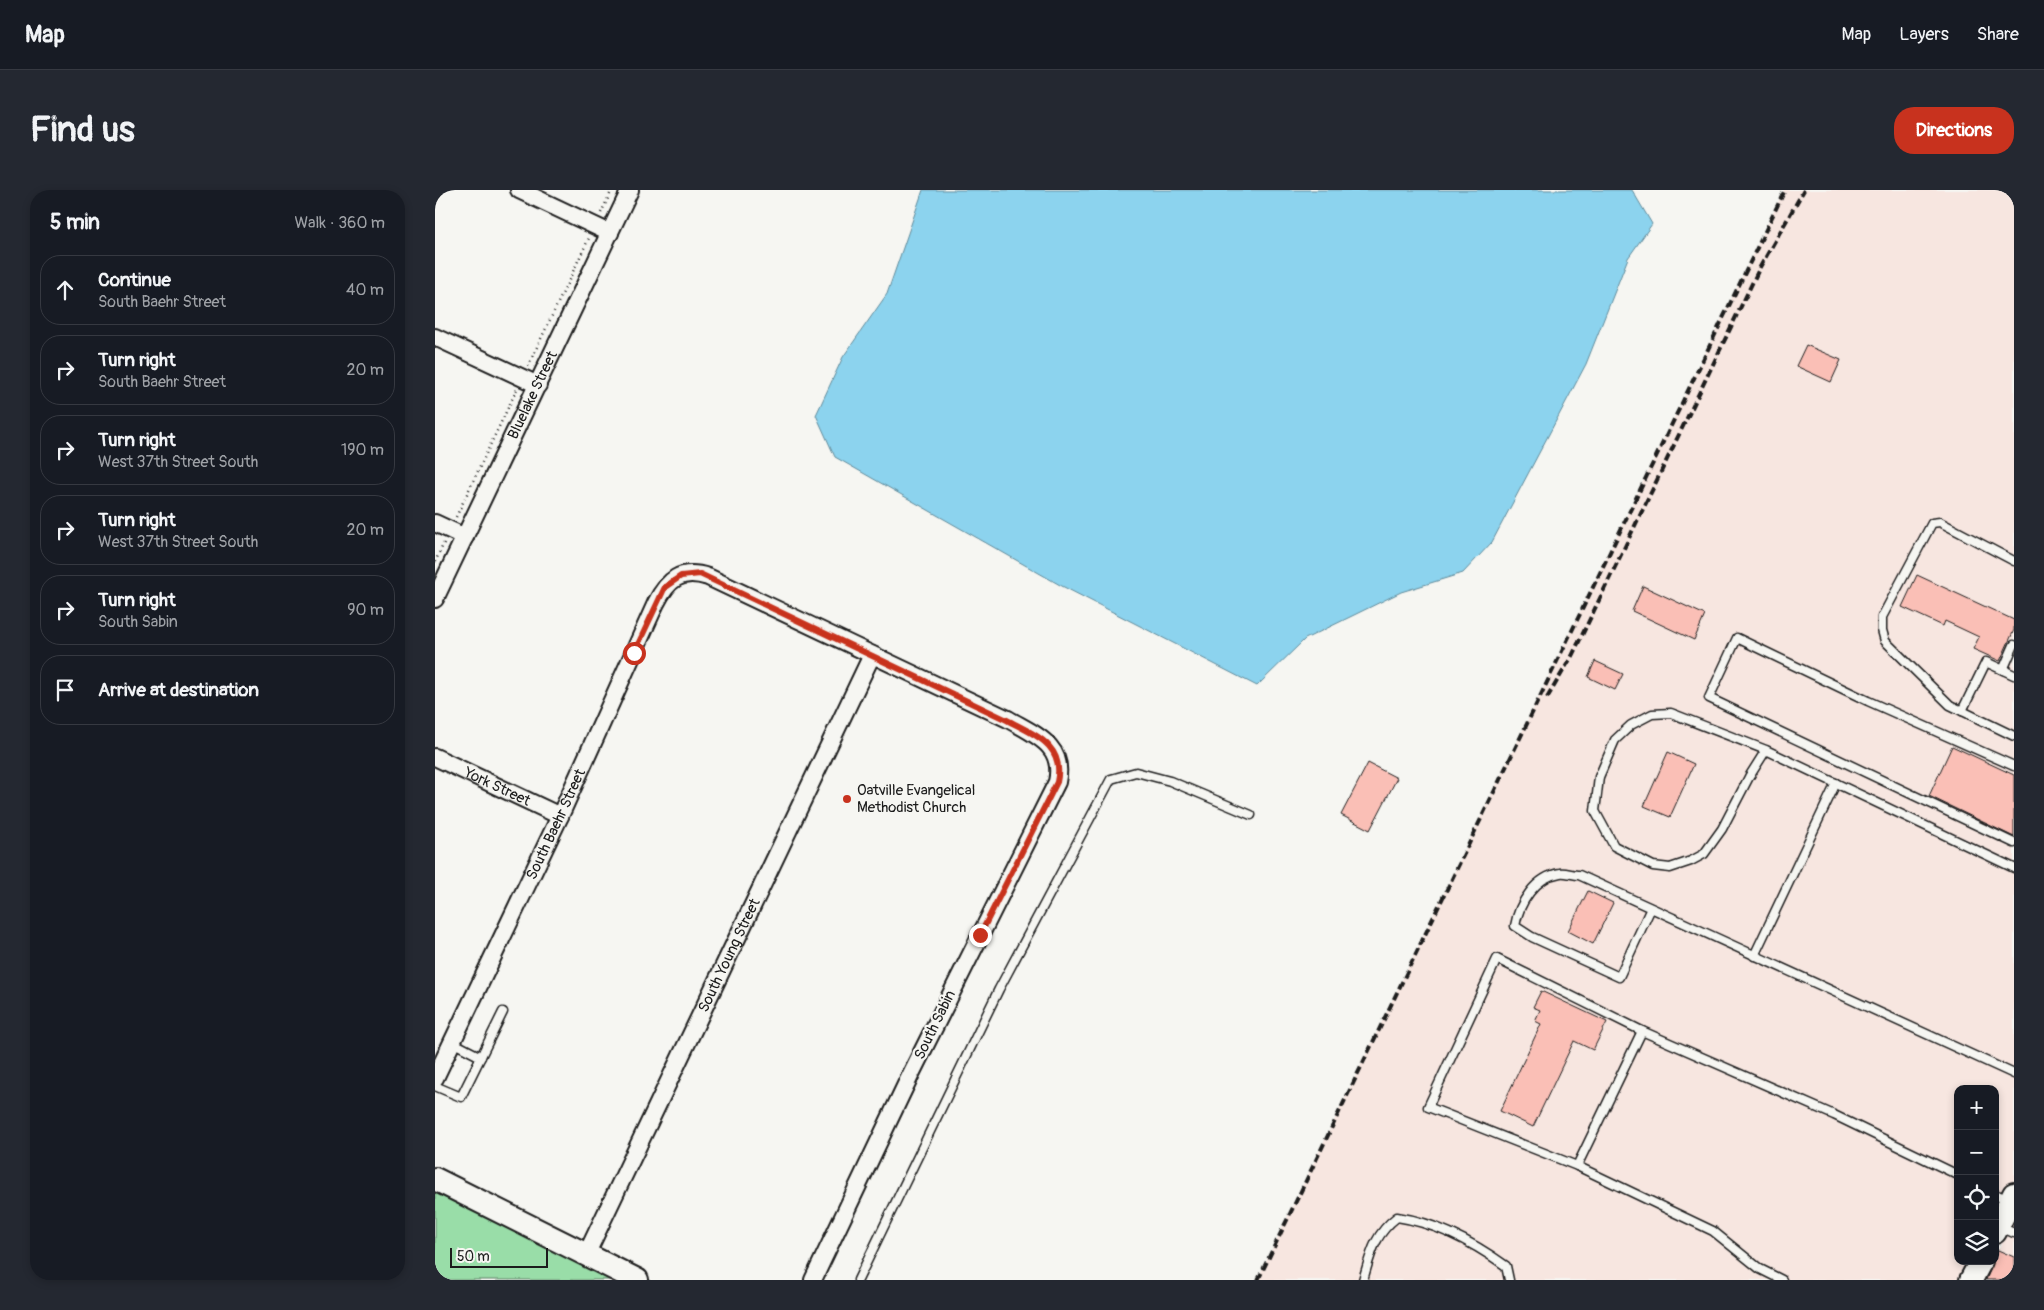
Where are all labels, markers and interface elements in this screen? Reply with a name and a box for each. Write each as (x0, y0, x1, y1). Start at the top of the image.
text: Map (25, 20, 65, 49)
text: Map (1842, 23, 1871, 46)
text: Layers (1899, 23, 1949, 46)
text: Share (1977, 23, 2019, 46)
button: Directions (1894, 107, 2014, 154)
text: Find us (30, 108, 135, 152)
text: 5 min (50, 209, 100, 236)
text: Walk · 360 m (294, 213, 385, 233)
text: Continue (98, 268, 171, 292)
icon: ahead (51, 276, 79, 304)
text: 40 m (346, 280, 384, 300)
text: South Baehr Street (98, 292, 226, 312)
street label: Bluelake Street (503, 347, 562, 442)
text: Turn right (98, 348, 176, 372)
icon: right (51, 356, 79, 384)
text: 20 m (346, 360, 384, 380)
text: South Baehr Street (98, 372, 226, 392)
text: Turn right (98, 428, 176, 452)
icon: right (51, 436, 79, 464)
text: 190 m (341, 440, 384, 460)
text: West 37th Street South (98, 452, 258, 472)
text: Turn right (98, 508, 176, 532)
icon: right (51, 516, 79, 544)
text: 20 m (346, 520, 384, 540)
text: West 37th Street South (98, 532, 258, 552)
text: Turn right (98, 588, 176, 612)
icon: right (51, 596, 79, 624)
text: 90 m (347, 600, 384, 620)
text: South Sabin (98, 612, 178, 632)
route start (623, 642, 646, 665)
icon: arrive (51, 676, 79, 704)
text: Arrive at destination (98, 678, 259, 702)
street label: York Street (460, 762, 534, 811)
street label: South Baehr Street (522, 765, 590, 883)
place label: Oatville Evangelical Methodist Church (857, 781, 975, 817)
marker: Oatville Evangelical Methodist Church (841, 793, 853, 805)
street label: South Young Street (694, 895, 764, 1015)
route end (969, 924, 992, 947)
street label: South Sabin (910, 987, 960, 1063)
map controls (1954, 1085, 1999, 1265)
button: + (1954, 1085, 1999, 1130)
button: − (1954, 1130, 1999, 1175)
button: locate (1954, 1175, 1999, 1220)
button: layers (1954, 1220, 1999, 1265)
scale bar (450, 1245, 547, 1268)
text: 50 m (457, 1248, 490, 1265)

